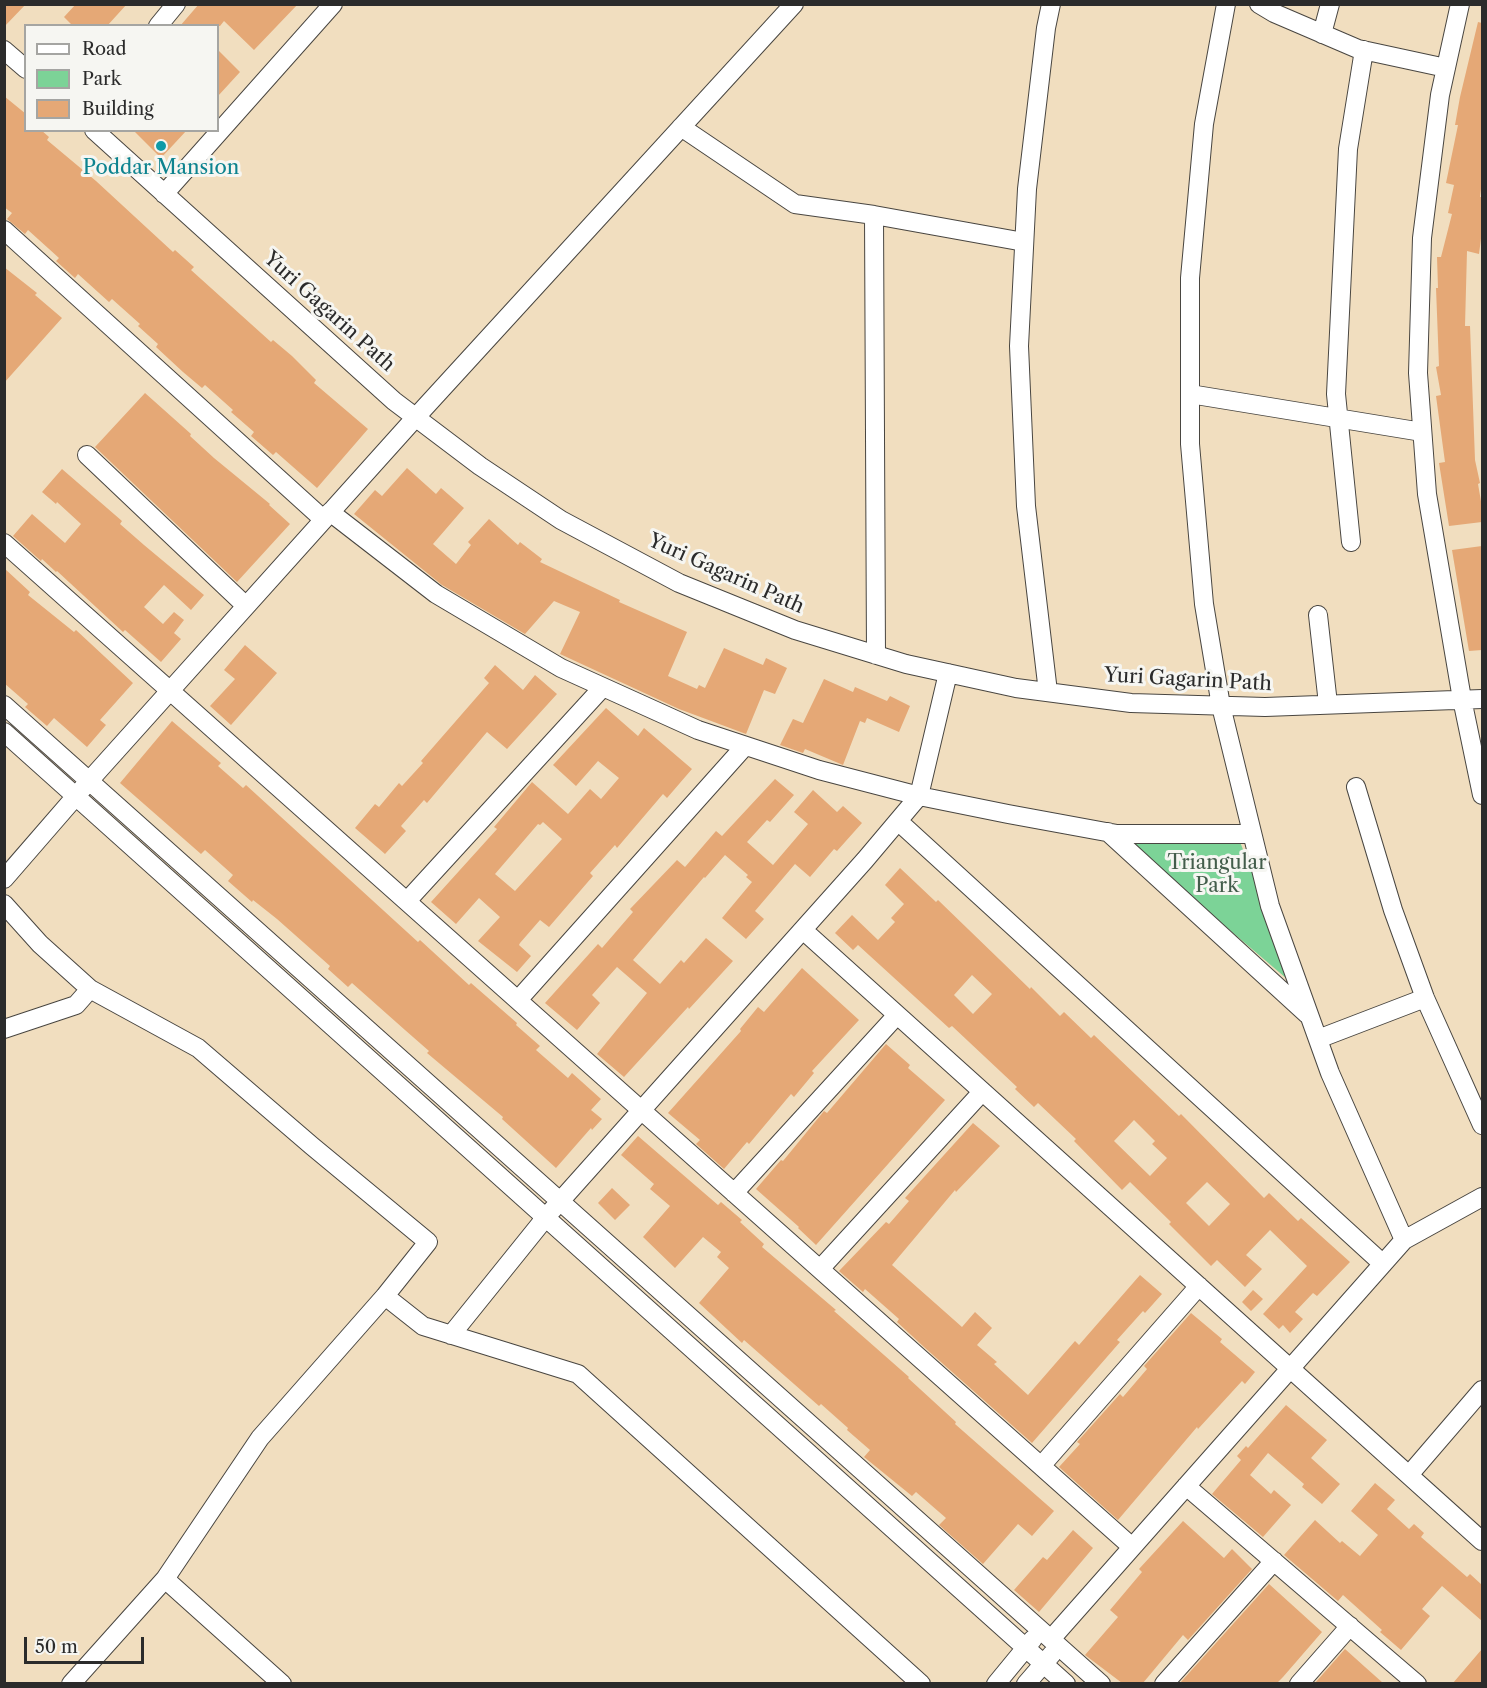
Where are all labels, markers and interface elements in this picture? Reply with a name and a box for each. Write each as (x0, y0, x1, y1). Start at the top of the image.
legend (24, 24, 219, 132)
text: Road (82, 38, 127, 60)
text: Park (82, 68, 121, 90)
text: Building (82, 98, 154, 120)
marker: Poddar Mansion (154, 139, 168, 153)
place label: Poddar Mansion (83, 156, 239, 180)
street label: Yuri Gagarin Path (259, 247, 399, 377)
street label: Yuri Gagarin Path (644, 529, 808, 619)
street label: Yuri Gagarin Path (1104, 664, 1272, 696)
park label: Triangular Park (1167, 851, 1267, 898)
scale bar (27, 1625, 147, 1663)
text: 50 m (35, 1636, 78, 1658)

